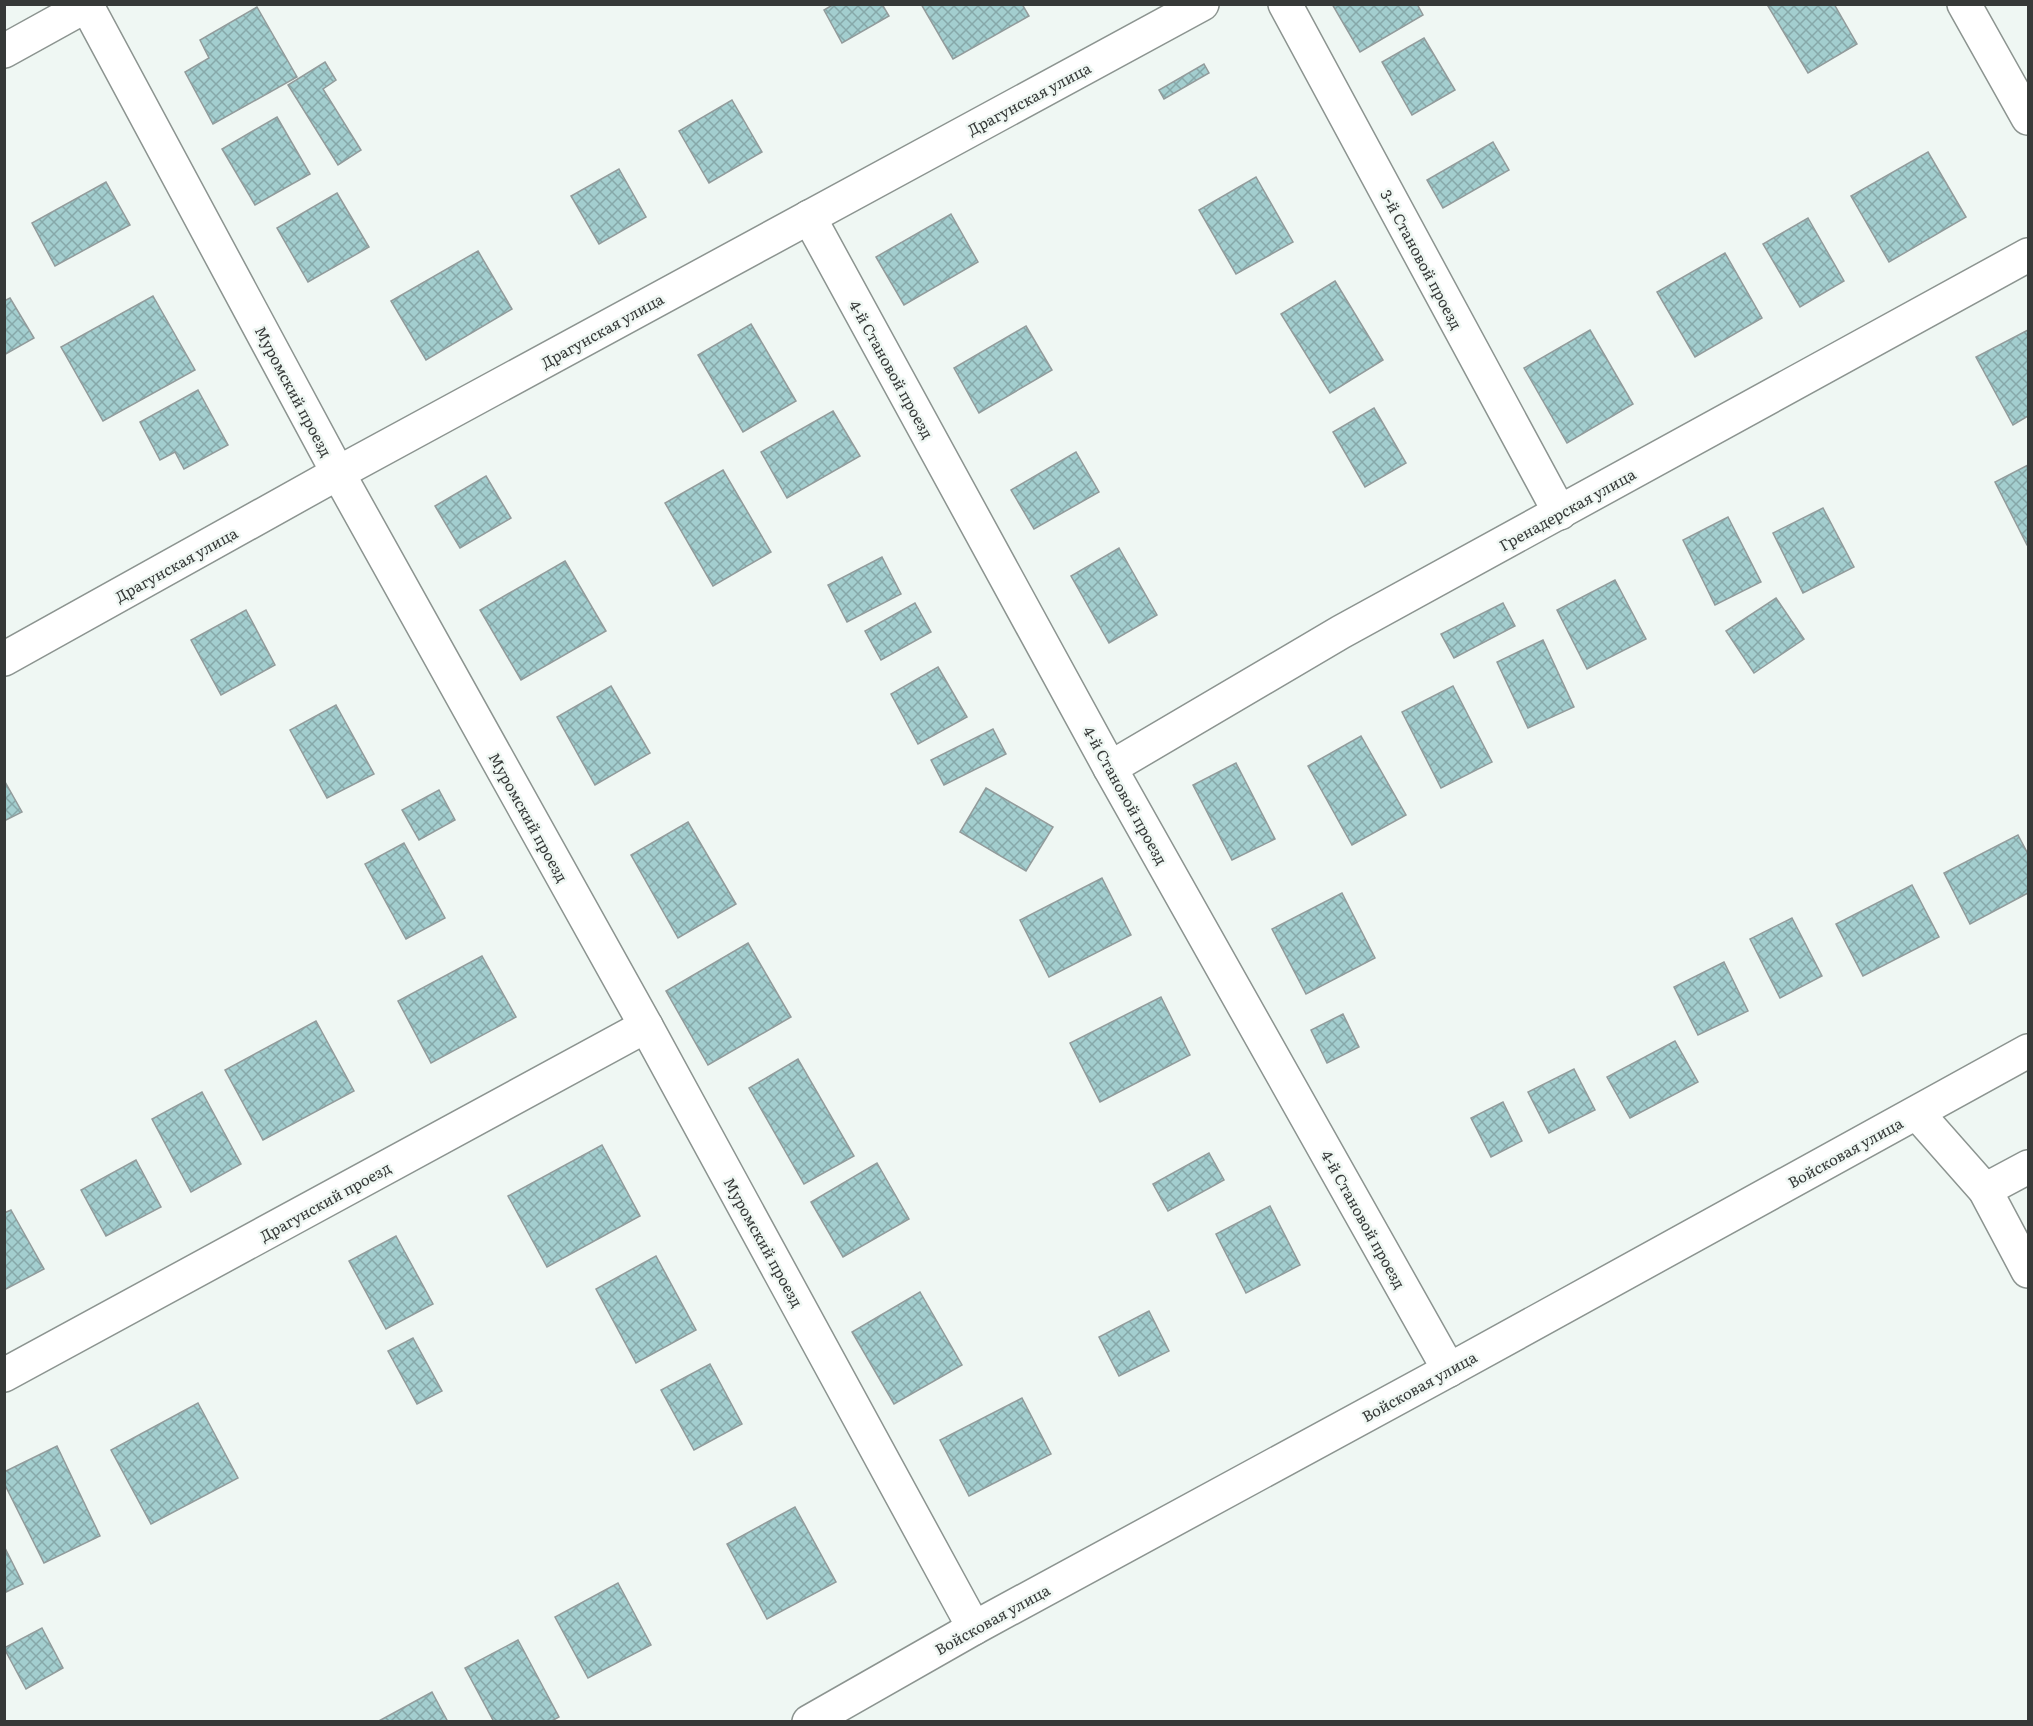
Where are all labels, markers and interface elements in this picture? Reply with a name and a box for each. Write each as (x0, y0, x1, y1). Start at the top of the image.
street label: Драгунская улица (963, 55, 1096, 140)
street label: 3-й Становой проезд (1375, 185, 1469, 333)
street label: Драгунская улица (537, 286, 668, 373)
street label: 4-й Становой проезд (844, 295, 940, 443)
street label: Муромский проезд (250, 321, 338, 461)
street label: Гренадерская улица (1495, 461, 1640, 556)
street label: Драгунская улица (111, 520, 242, 607)
street label: 4-й Становой проезд (1078, 721, 1174, 869)
street label: Муромский проезд (484, 748, 574, 886)
street label: Войсковая улица (1783, 1110, 1908, 1193)
street label: 4-й Становой проезд (1316, 1145, 1412, 1293)
street label: Драгунский проезд (255, 1155, 395, 1247)
street label: Муромский проезд (719, 1173, 809, 1311)
street label: Войсковая улица (1357, 1344, 1482, 1427)
street label: Войсковая улица (930, 1577, 1055, 1660)

